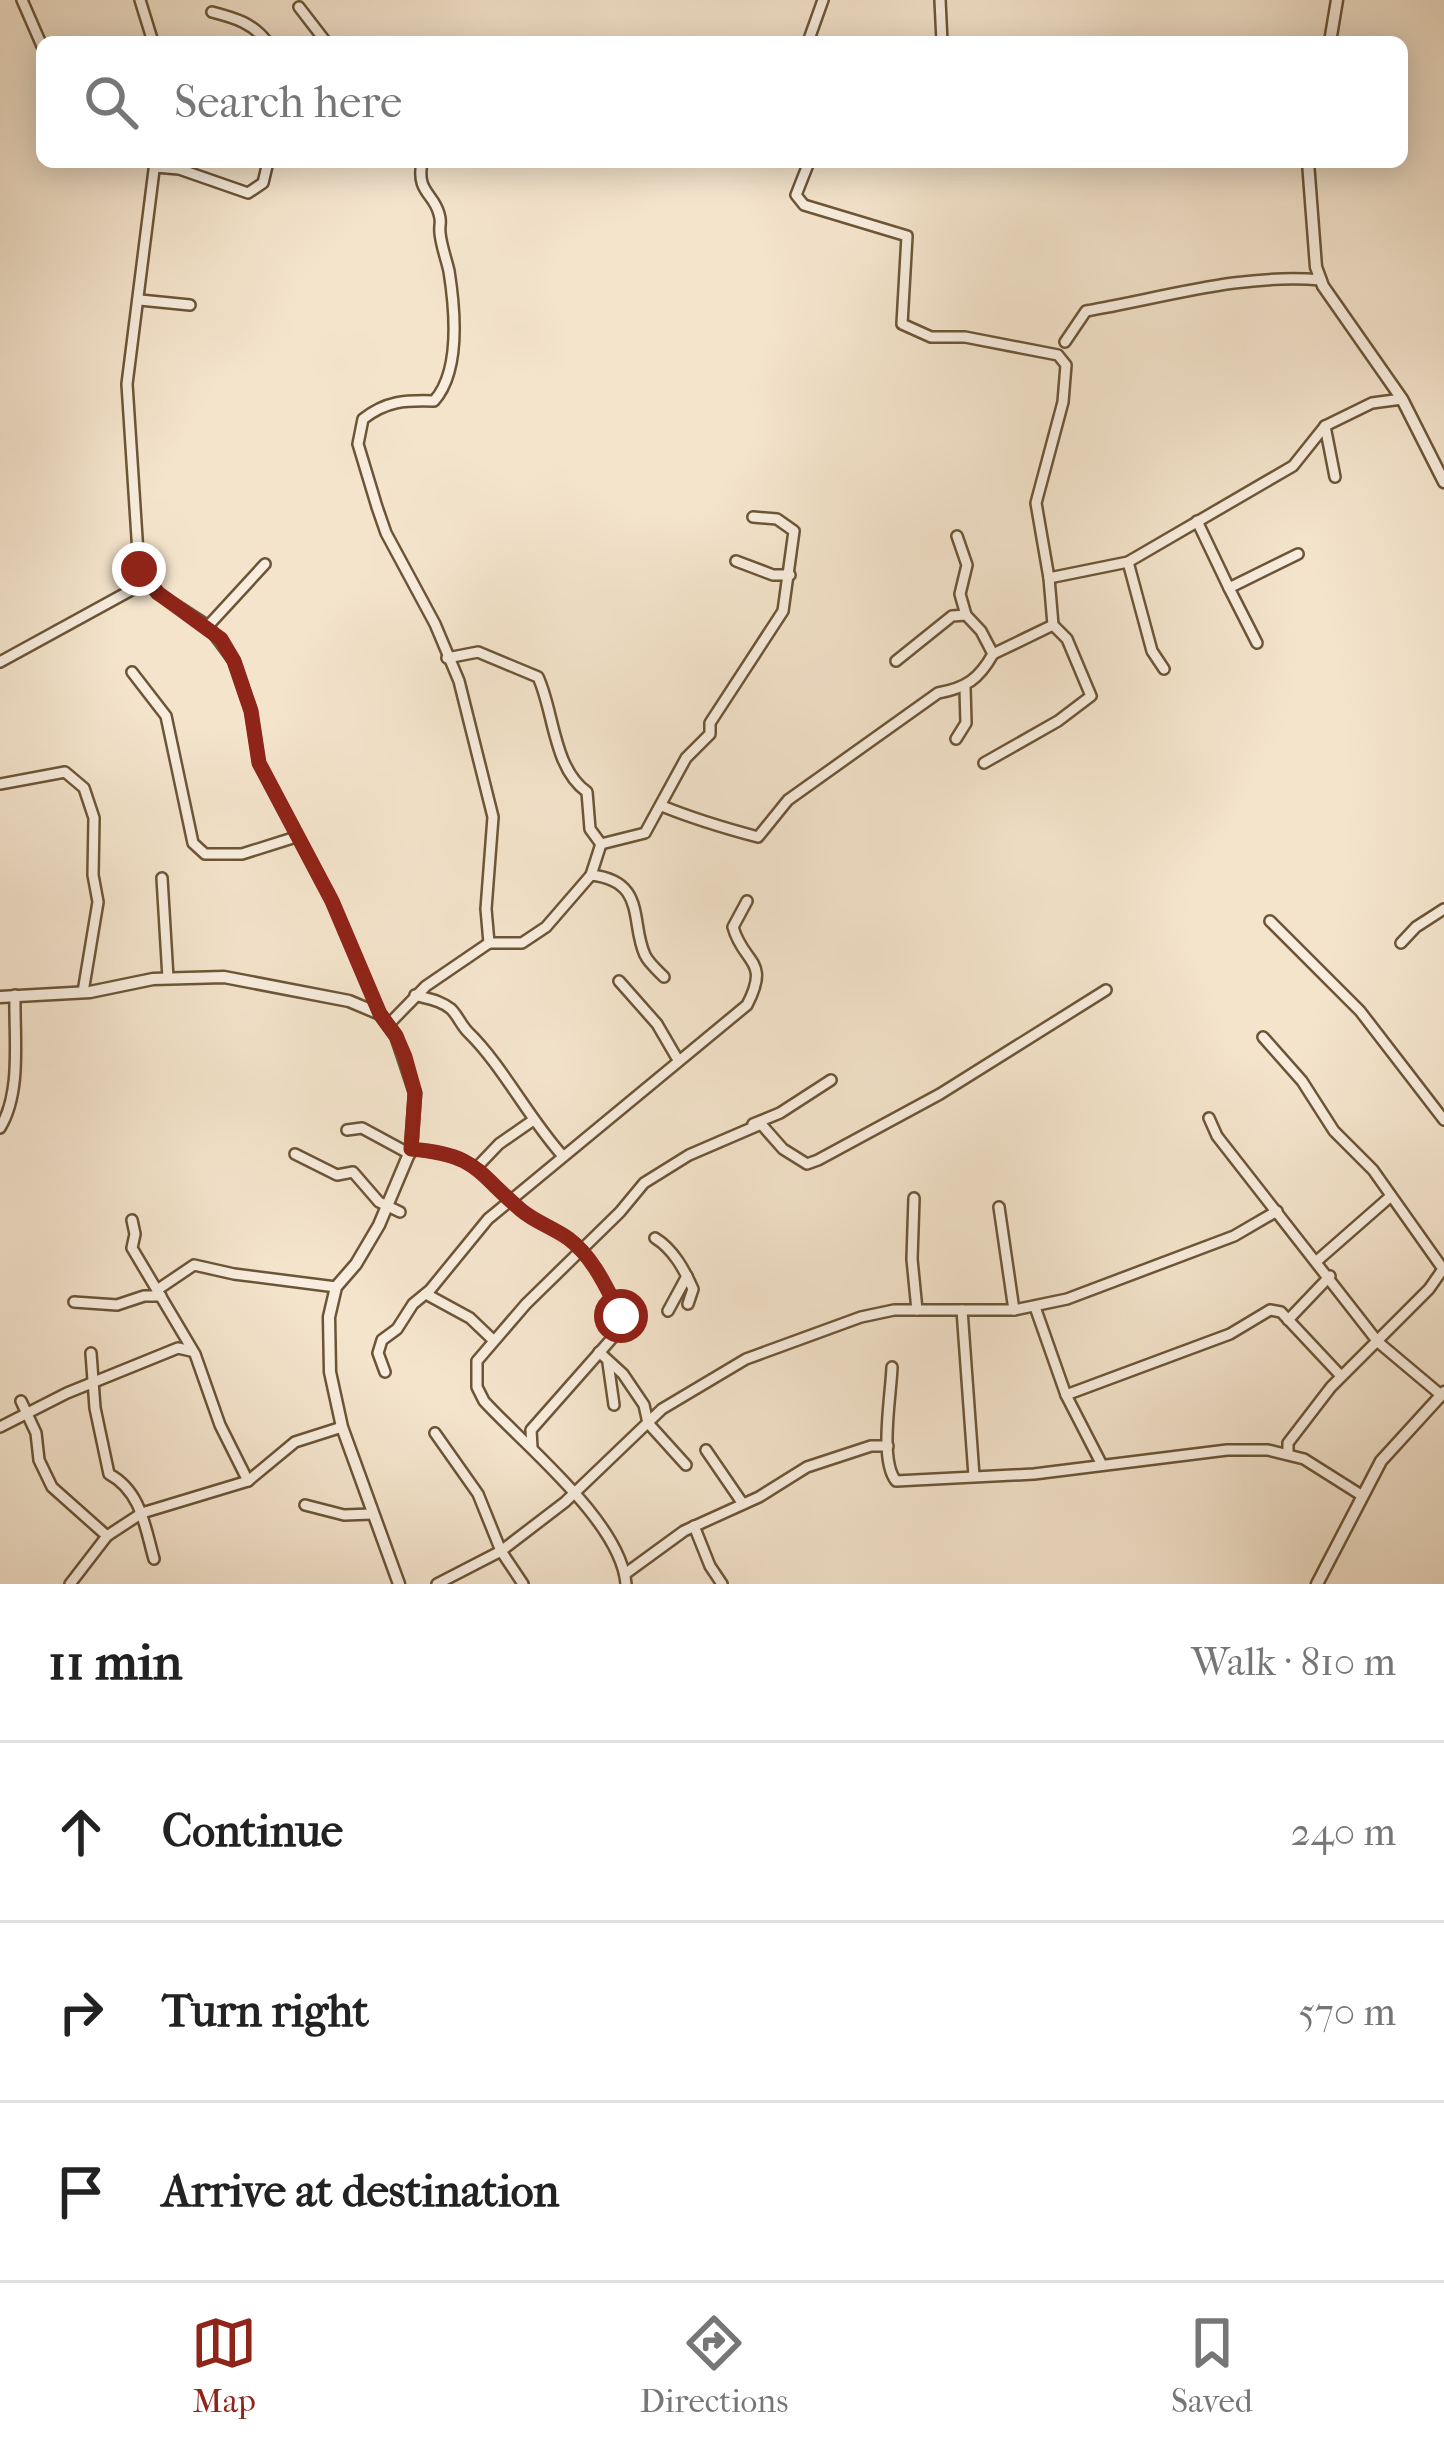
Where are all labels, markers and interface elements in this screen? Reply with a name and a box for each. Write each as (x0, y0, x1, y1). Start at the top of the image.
search box (36, 36, 1408, 168)
icon: search (78, 69, 144, 135)
text: Search here (174, 76, 402, 129)
route end (112, 542, 166, 596)
route start (594, 1289, 648, 1343)
text: 11 min (48, 1632, 182, 1692)
text: Walk · 810 m (1191, 1639, 1396, 1685)
icon: ahead (48, 1799, 114, 1865)
text: Continue (162, 1805, 343, 1858)
text: 240 m (1291, 1809, 1396, 1855)
icon: right (48, 1979, 114, 2045)
text: Turn right (162, 1985, 369, 2038)
text: 570 m (1298, 1989, 1396, 2035)
icon: arrive (48, 2159, 114, 2225)
text: Arrive at destination (162, 2165, 559, 2218)
tab: Map (191, 2310, 257, 2421)
tab: Directions (640, 2310, 788, 2421)
tab: Saved (1171, 2310, 1253, 2421)

